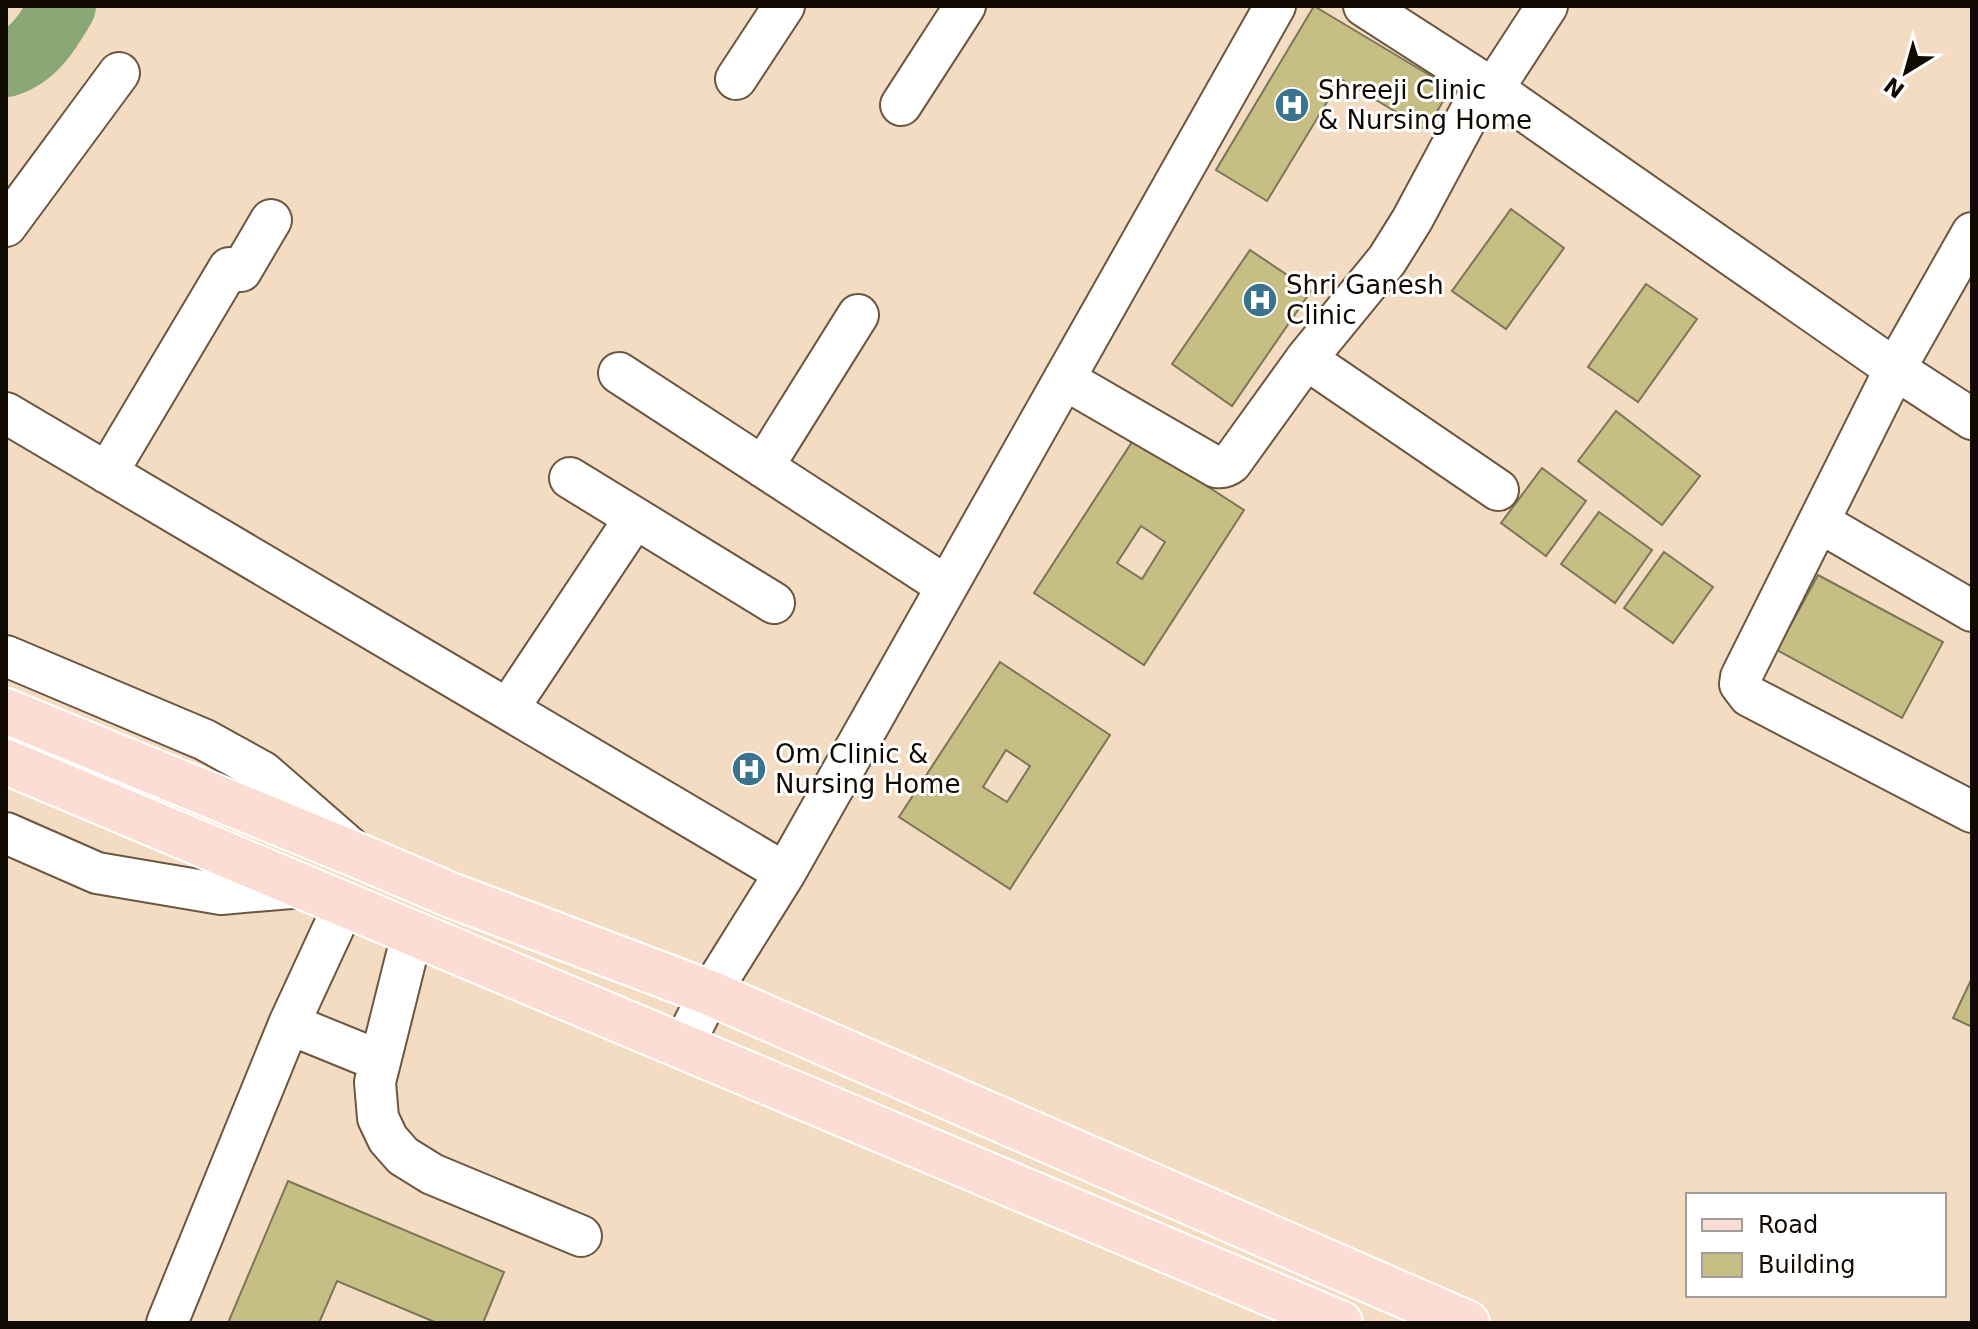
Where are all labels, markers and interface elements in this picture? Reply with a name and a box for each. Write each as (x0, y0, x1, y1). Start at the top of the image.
north arrow (1866, 32, 1946, 112)
text: N (1879, 72, 1909, 103)
place label: Shreeji Clinic & Nursing Home (1318, 75, 1532, 135)
hospital icon: Shreeji Clinic & Nursing Home (1273, 86, 1311, 124)
place label: Shri Ganesh Clinic (1286, 270, 1444, 330)
hospital icon: Shri Ganesh Clinic (1241, 281, 1279, 319)
place label: Om Clinic & Nursing Home (775, 739, 960, 799)
hospital icon: Om Clinic & Nursing Home (730, 750, 768, 788)
legend (1686, 1193, 1946, 1297)
text: Road (1758, 1211, 1818, 1239)
text: Building (1758, 1251, 1855, 1279)

